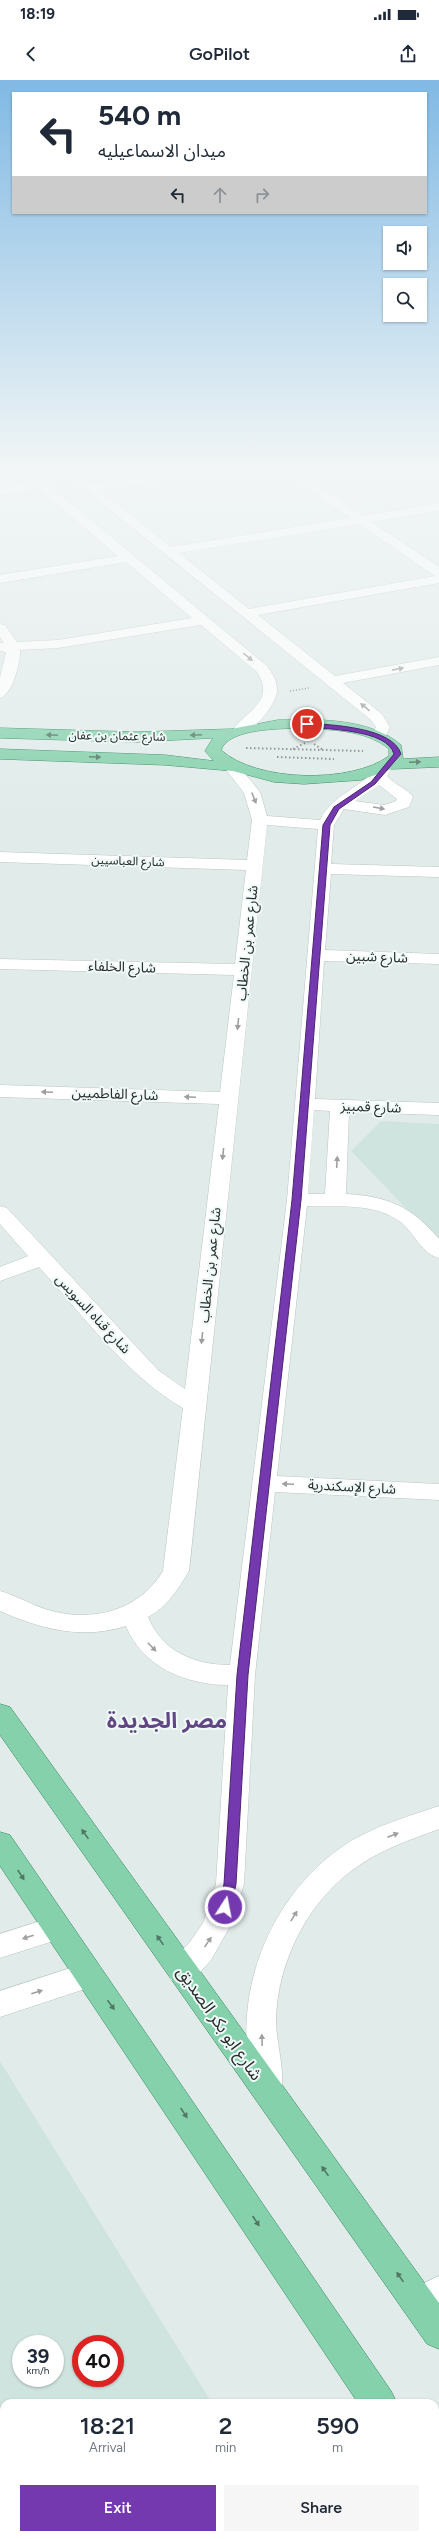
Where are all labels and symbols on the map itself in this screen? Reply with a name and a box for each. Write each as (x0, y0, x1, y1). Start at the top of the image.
one-way arrow (242, 652, 253, 661)
one-way arrow (392, 666, 404, 672)
one-way arrow (359, 703, 370, 711)
pin (290, 707, 324, 741)
street label: شارع عثمان بن عفان (68, 728, 166, 746)
one-way arrow (45, 732, 58, 738)
one-way arrow (190, 732, 202, 739)
one-way arrow (89, 754, 102, 760)
one-way arrow (409, 759, 421, 766)
one-way arrow (252, 793, 258, 805)
one-way arrow (373, 806, 385, 812)
street label: شارع العباسيين (91, 853, 165, 871)
street label: شارع عمر بن الخطاب (232, 884, 264, 1002)
street label: شارع شبين (346, 947, 408, 969)
street label: شارع الخلفاء (88, 957, 156, 979)
one-way arrow (234, 1018, 241, 1030)
street label: شارع الفاطميين (71, 1084, 159, 1106)
one-way arrow (41, 1089, 53, 1096)
one-way arrow (184, 1093, 196, 1100)
street label: شارع قمبيز (339, 1097, 402, 1119)
one-way arrow (220, 1148, 226, 1160)
one-way arrow (334, 1155, 340, 1168)
street label: شارع عمر بن الخطاب (195, 1206, 227, 1324)
street label: شارع قناه السويس (50, 1271, 134, 1359)
one-way arrow (199, 1332, 205, 1344)
street label: شارع الإسكندرية (307, 1476, 397, 1500)
one-way arrow (281, 1481, 294, 1487)
one-way arrow (147, 1642, 157, 1652)
district label: مصر الجديدة (107, 1707, 227, 1734)
one-way arrow (81, 1828, 89, 1839)
one-way arrow (387, 1832, 399, 1838)
one-way arrow (18, 1869, 25, 1881)
position arrow (204, 1886, 246, 1928)
one-way arrow (291, 1910, 298, 1922)
one-way arrow (22, 1934, 34, 1940)
one-way arrow (156, 1934, 164, 1945)
one-way arrow (204, 1936, 212, 1947)
street label: شارع ابو بكر الصديق (171, 1962, 267, 2086)
one-way arrow (31, 1988, 43, 1994)
one-way arrow (107, 2000, 115, 2011)
one-way arrow (259, 2033, 265, 2046)
one-way arrow (180, 2108, 188, 2118)
one-way arrow (321, 2166, 329, 2177)
one-way arrow (253, 2215, 260, 2227)
one-way arrow (396, 2272, 404, 2283)
speed limit sign: 40 (72, 2335, 124, 2387)

